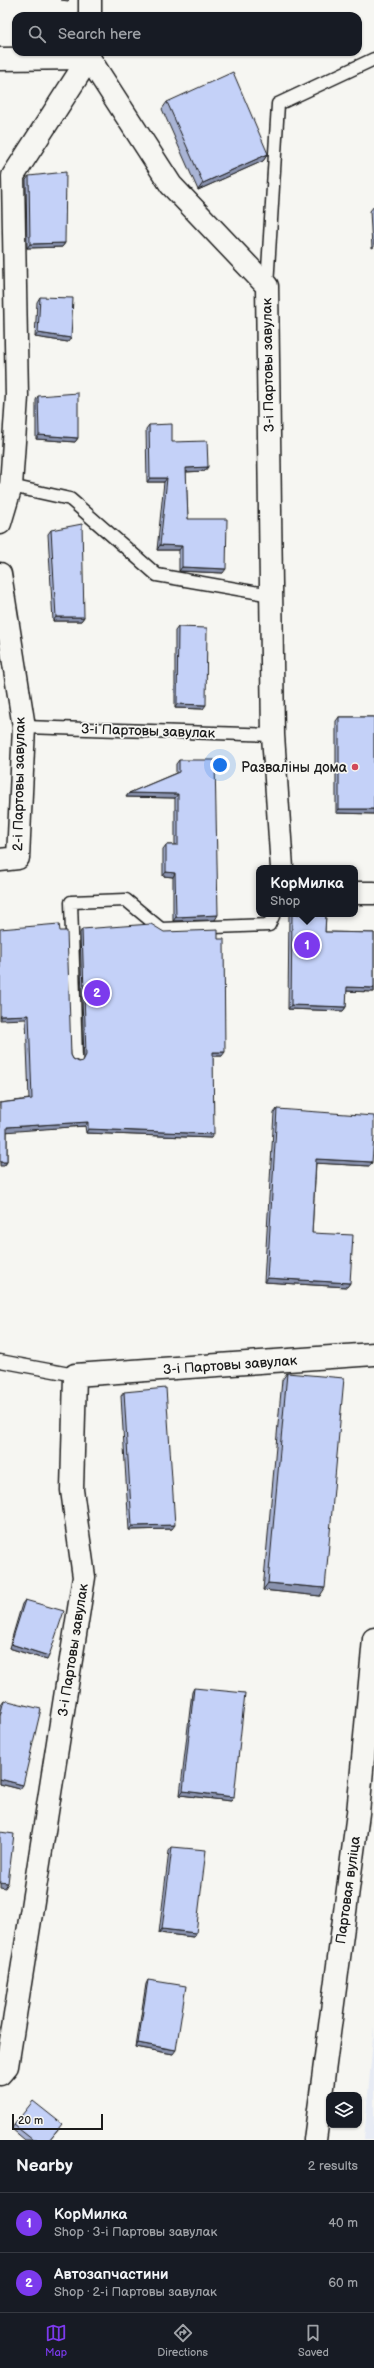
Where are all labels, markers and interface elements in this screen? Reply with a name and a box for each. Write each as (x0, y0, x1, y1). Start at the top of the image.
search box (12, 12, 362, 56)
icon: search (26, 23, 48, 45)
text: Search here (58, 25, 141, 44)
street label: 3-і Партовы завулак (258, 297, 278, 432)
street label: 2-і Партовы завулак (9, 716, 29, 851)
street label: 3-і Партовы завулак (80, 720, 216, 742)
your location (210, 755, 230, 775)
place label: Разваліны дома (241, 759, 348, 776)
marker: Разваліны дома (350, 762, 360, 772)
popup (256, 865, 358, 917)
text: КорМилка (270, 874, 344, 893)
text: Shop (270, 893, 300, 909)
pin: 1 (294, 930, 320, 960)
pin: 2 (84, 978, 110, 1008)
street label: 3-і Партовы завулак (162, 1352, 298, 1378)
street label: 3-і Партовы завулак (54, 1582, 92, 1718)
street label: Партовая вуліца (332, 1834, 364, 1945)
map controls (326, 2092, 362, 2128)
button: layers (326, 2092, 362, 2128)
scale bar (12, 2112, 103, 2131)
text: 20 m (18, 2114, 43, 2127)
text: Nearby (16, 2156, 73, 2176)
text: 2 results (308, 2158, 358, 2174)
text: КорМилка (54, 2205, 127, 2224)
text: 1 (26, 2215, 32, 2231)
text: 40 m (328, 2215, 358, 2231)
text: Shop · 3-і Партовы завулак (54, 2224, 217, 2240)
text: Автозапчастини (54, 2265, 169, 2284)
text: 2 (25, 2275, 33, 2291)
text: 60 m (328, 2275, 358, 2291)
text: Shop · 2-і Партовы завулак (54, 2284, 217, 2300)
tab: Map (45, 2322, 67, 2359)
tab: Directions (157, 2322, 208, 2359)
tab: Saved (298, 2322, 329, 2359)

